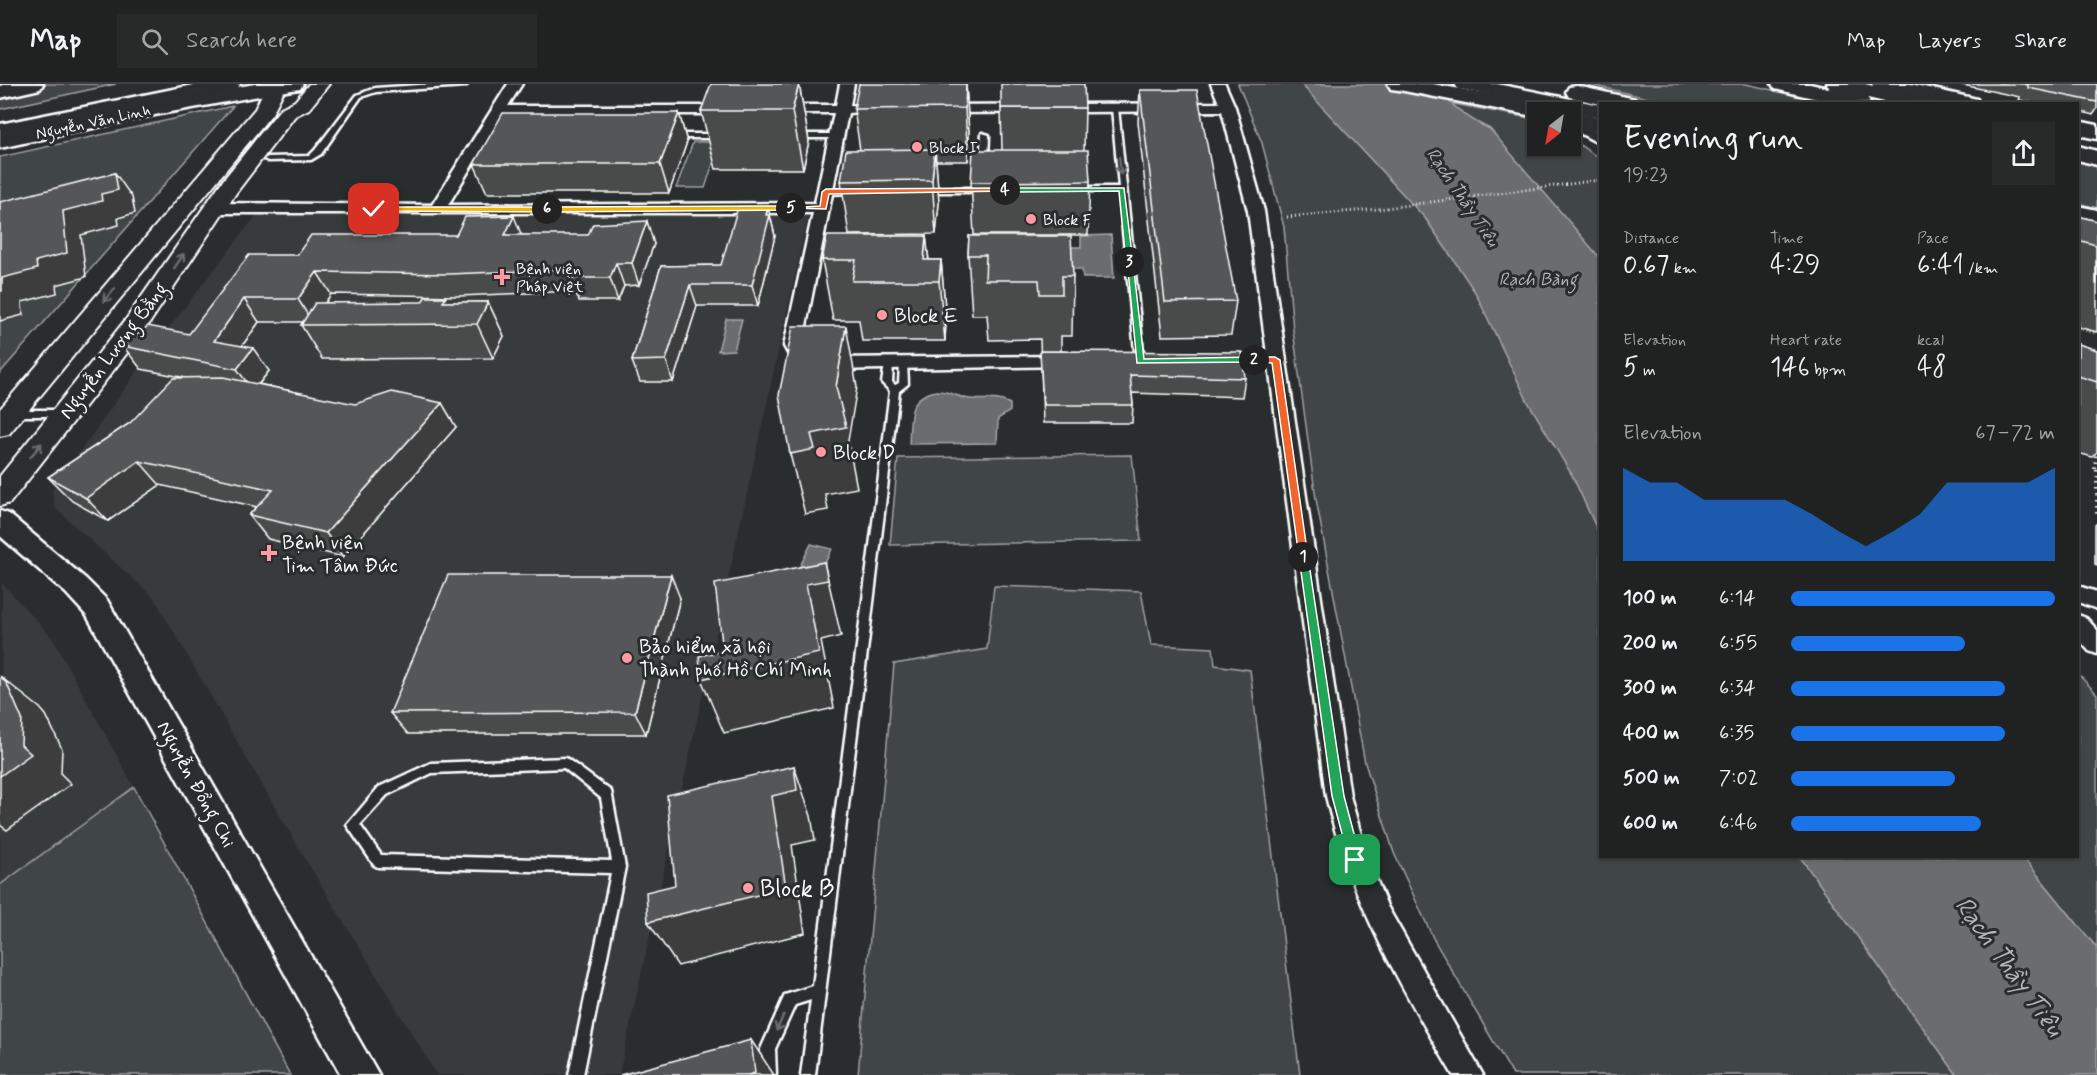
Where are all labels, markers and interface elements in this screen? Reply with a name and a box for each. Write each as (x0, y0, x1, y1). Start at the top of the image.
search box (117, 14, 537, 68)
text: Map (30, 23, 81, 60)
icon: search (138, 25, 171, 58)
text: Search here (186, 27, 297, 55)
text: Map (1847, 27, 1885, 55)
text: Layers (1918, 27, 1981, 55)
text: Share (2014, 27, 2067, 55)
street label: Nguyễn Văn Linh (34, 100, 153, 146)
north arrow (1527, 102, 1581, 156)
map controls (1527, 102, 1581, 156)
text: Evening run (1623, 117, 1803, 161)
button: share (1992, 122, 2055, 185)
place label: Block I (929, 138, 978, 159)
marker: Block I (910, 140, 924, 154)
water label: Rạch Thầy Tiêu (1420, 143, 1505, 252)
one-way arrow (1115, 156, 1126, 176)
text: 19:23 (1623, 162, 1667, 189)
pin: 4 (990, 175, 1020, 205)
text: 4 (1000, 179, 1010, 200)
pin (348, 183, 399, 234)
icon: check (357, 192, 390, 225)
pin: 5 (776, 193, 806, 223)
pin: 6 (532, 194, 562, 224)
text: 5 (786, 197, 796, 218)
text: 6 (543, 198, 551, 219)
place label: Block F (1043, 210, 1092, 231)
marker: Block F (1024, 212, 1038, 226)
text: Distance (1623, 228, 1679, 249)
text: Time (1770, 228, 1804, 249)
text: Pace (1917, 228, 1949, 249)
pin: 3 (1114, 247, 1144, 277)
text: 0.67 (1623, 249, 1669, 283)
text: 4:29 (1770, 249, 1820, 283)
text: 6:41 (1917, 249, 1964, 283)
text: 3 (1125, 251, 1133, 272)
one-way arrow (173, 253, 185, 269)
text: km (1669, 258, 1697, 279)
text: /km (1964, 258, 1998, 279)
place label: Bệnh viện Pháp Việt (516, 259, 584, 298)
marker: Bệnh viện Pháp Việt (493, 268, 511, 286)
water label: Rạch Bàng (1499, 268, 1580, 294)
street label: Nguyễn Lương Bằng (54, 277, 176, 426)
one-way arrow (102, 288, 116, 303)
place label: Block E (894, 303, 958, 330)
marker: Block E (875, 308, 889, 322)
text: Elevation (1623, 330, 1686, 351)
text: Heart rate (1770, 330, 1842, 351)
text: kcal (1917, 330, 1944, 351)
pin: 2 (1239, 345, 1269, 375)
text: 2 (1250, 349, 1258, 370)
text: 5 (1623, 351, 1639, 385)
text: 146 (1770, 351, 1810, 385)
text: 48 (1917, 351, 1946, 385)
text: m (1639, 360, 1656, 381)
text: bpm (1810, 360, 1846, 381)
text: Elevation (1623, 420, 1702, 447)
text: 67–72 m (1975, 420, 2055, 447)
place label: Block D (833, 440, 895, 467)
one-way arrow (30, 442, 43, 458)
marker: Block D (814, 445, 828, 459)
place label: Bệnh viện Tim Tâm Đức (282, 530, 398, 580)
pin: 1 (1288, 542, 1318, 572)
marker: Bệnh viện Tim Tâm Đức (260, 544, 278, 562)
text: 1 (1299, 546, 1307, 567)
text: 100 m (1623, 585, 1677, 612)
text: 6:14 (1719, 585, 1756, 612)
text: 200 m (1623, 630, 1678, 657)
text: 6:55 (1719, 630, 1757, 657)
place label: Bảo hiểm xã hội Thành phố Hồ Chí Minh (639, 634, 832, 684)
marker: Bảo hiểm xã hội Thành phố Hồ Chí Minh (620, 651, 634, 665)
text: 300 m (1623, 675, 1677, 702)
text: 6:34 (1719, 675, 1756, 702)
street label: Nguyễn Đổng Chi (148, 717, 242, 854)
text: 400 m (1623, 720, 1679, 747)
text: 6:35 (1719, 720, 1754, 747)
text: 500 m (1623, 765, 1680, 792)
text: 7:02 (1719, 765, 1758, 792)
text: 600 m (1623, 810, 1678, 837)
text: 6:46 (1719, 810, 1757, 837)
pin (1329, 834, 1380, 885)
icon: arrive (1338, 843, 1371, 876)
place label: Block B (760, 874, 834, 905)
marker: Block B (741, 881, 755, 895)
water label: Rạch Thầy Tiêu (1946, 890, 2071, 1045)
one-way arrow (774, 1013, 785, 1031)

